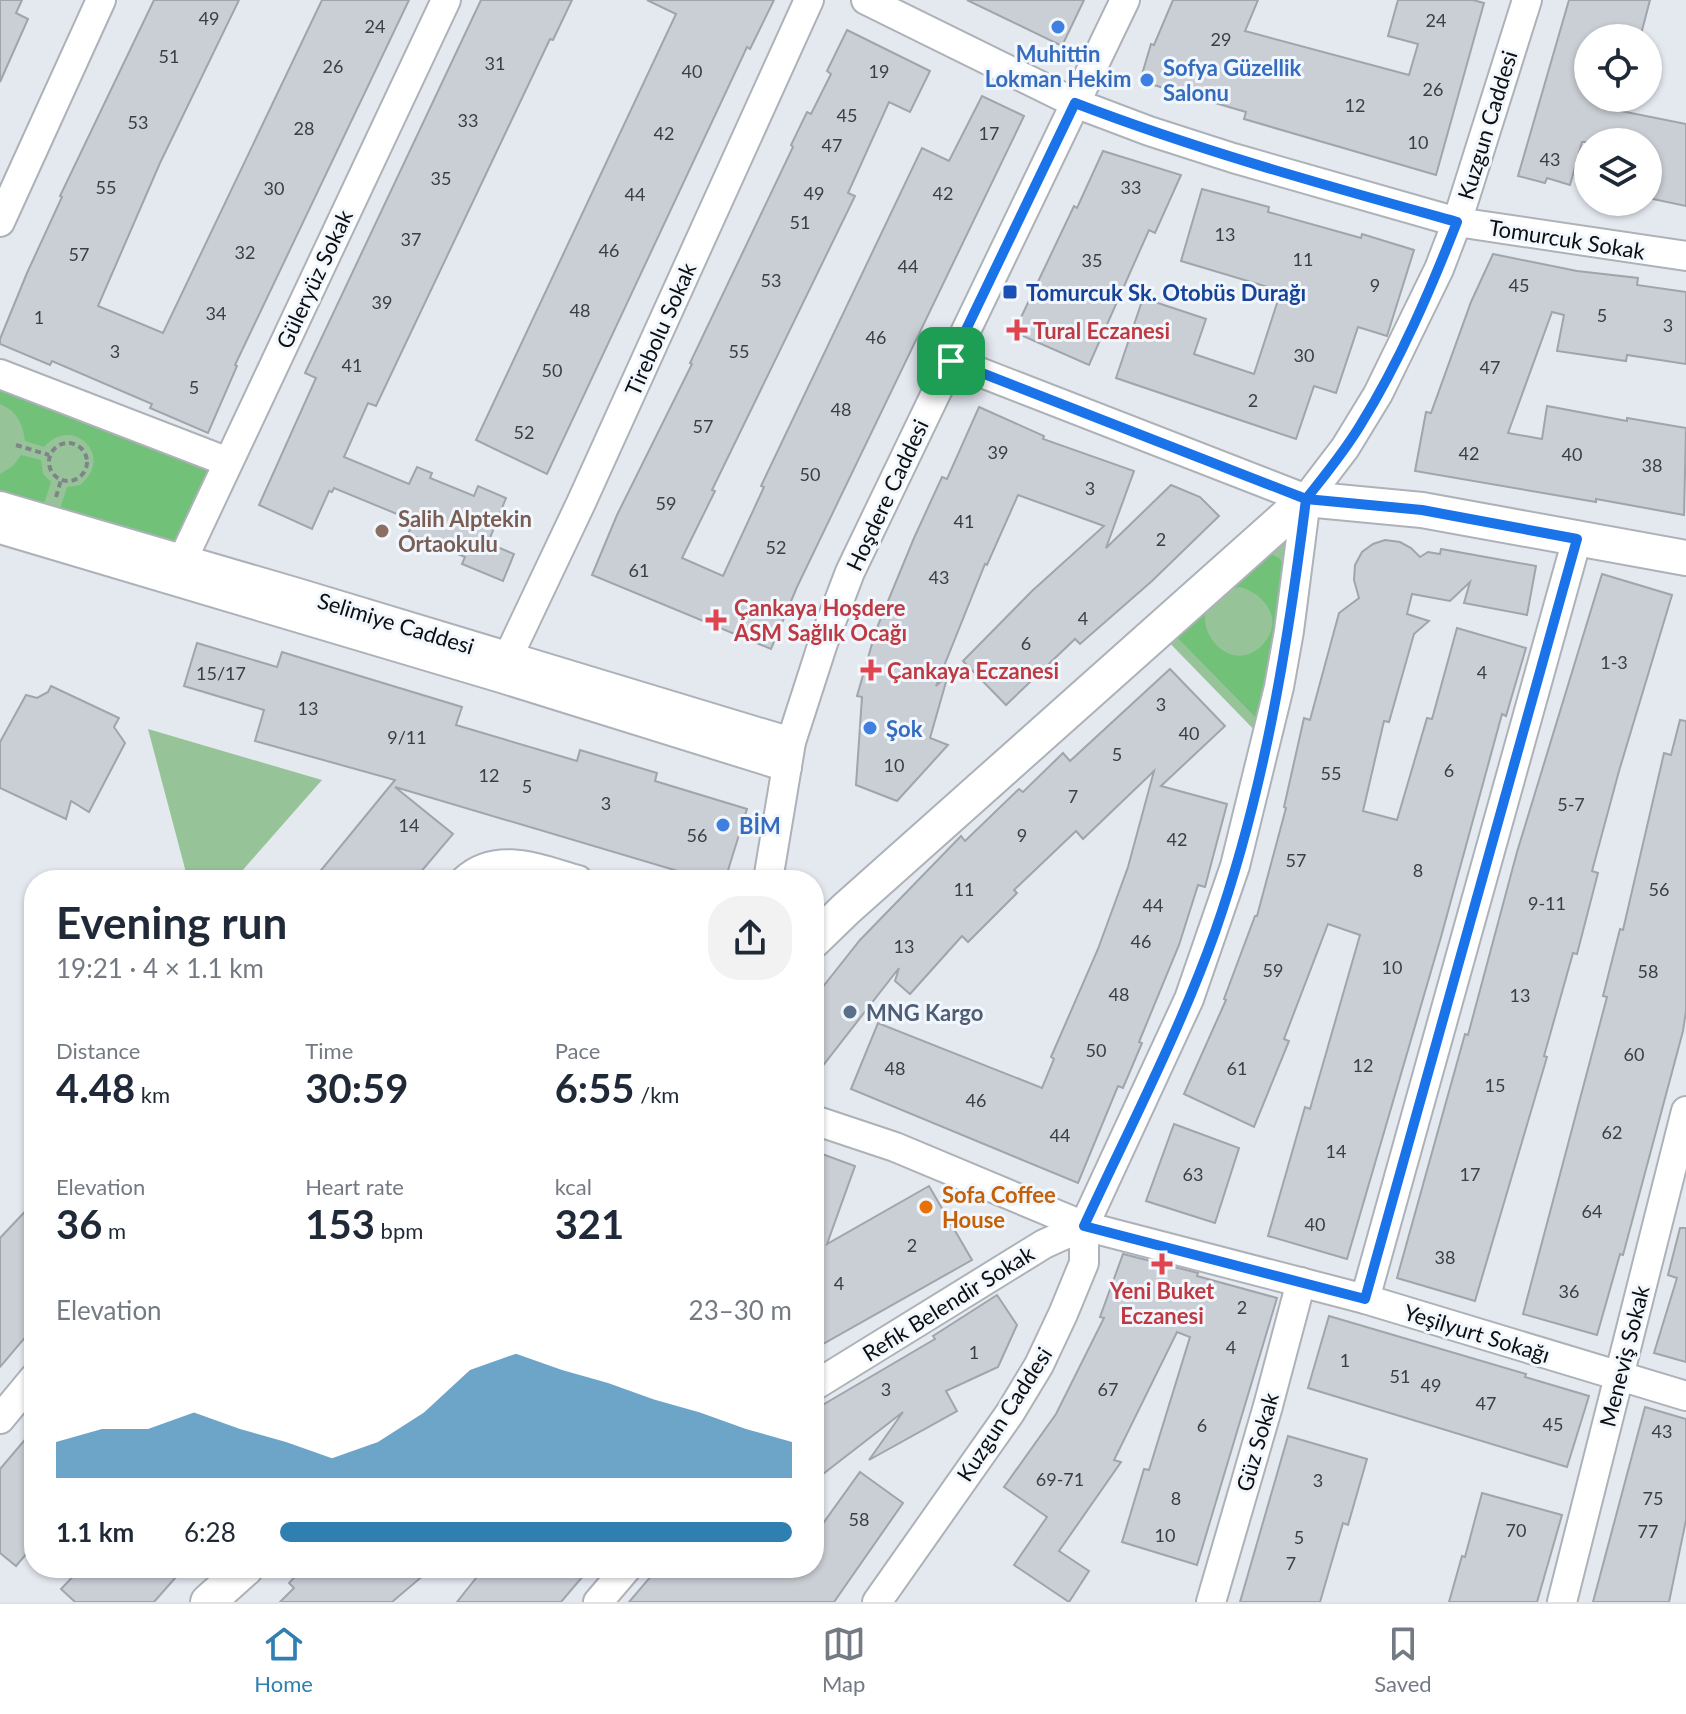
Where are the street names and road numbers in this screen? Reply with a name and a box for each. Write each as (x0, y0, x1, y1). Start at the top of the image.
street label: Kuzgun Caddesi (1451, 47, 1523, 203)
street label: Güleryüz Sokak (270, 205, 358, 353)
street label: Tomurcuk Sokak (1487, 213, 1648, 265)
street label: Tirebolu Sokak (619, 257, 702, 400)
street label: Hoşdere Caddesi (840, 415, 934, 575)
street label: Selimiye Caddesi (314, 586, 478, 660)
street label: Refik Belendir Sokak (857, 1239, 1039, 1367)
street label: Meneviş Sokak (1593, 1282, 1655, 1430)
street label: Yeşilyurt Sokağı (1401, 1298, 1553, 1368)
street label: Kuzgun Caddesi (951, 1342, 1057, 1486)
street label: Güz Sokak (1230, 1389, 1284, 1494)

